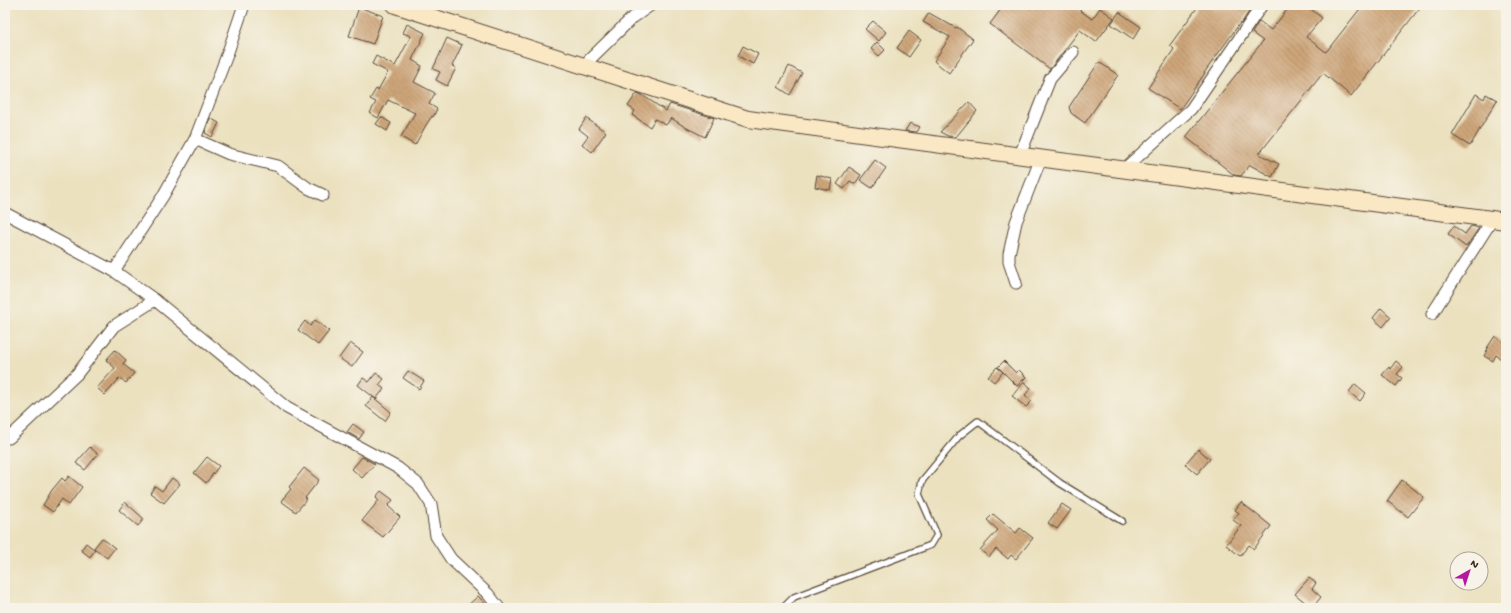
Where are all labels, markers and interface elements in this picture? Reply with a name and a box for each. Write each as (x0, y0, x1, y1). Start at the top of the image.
north arrow (1449, 551, 1489, 591)
text: N (1467, 558, 1481, 572)

